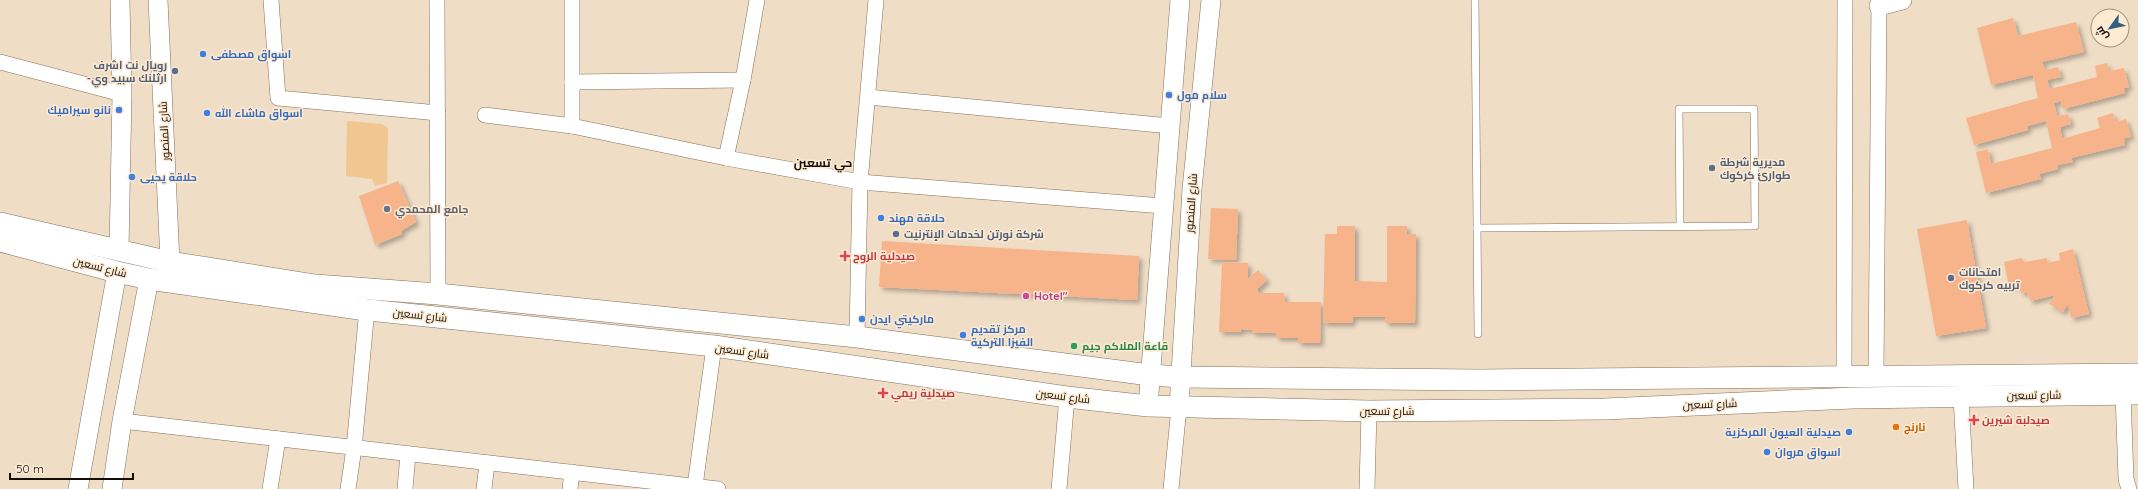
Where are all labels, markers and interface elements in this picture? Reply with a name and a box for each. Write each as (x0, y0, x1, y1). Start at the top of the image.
north arrow (2090, 8, 2130, 48)
text: ش (2092, 24, 2111, 43)
place label: اسواق مصطفى (211, 47, 291, 62)
marker: اسواق مصطفى (198, 49, 208, 59)
place label: رويال نت اشرف -ارثلنك سبيد وي (87, 58, 167, 88)
marker: رويال نت اشرف -ارثلنك سبيد وي (170, 66, 180, 76)
place label: سلام مول (1177, 88, 1227, 103)
marker: سلام مول (1164, 90, 1174, 100)
street label: شارع المنصور (155, 101, 174, 162)
place label: نانو سيراميك (48, 103, 111, 118)
marker: نانو سيراميك (114, 105, 124, 115)
place label: اسواق ماشاء الله (215, 105, 303, 121)
marker: اسواق ماشاء الله (202, 108, 212, 118)
district label: حي تسعين (794, 155, 852, 173)
place label: مديرية شرطة طوارئ كركوك (1720, 155, 1791, 183)
marker: مديرية شرطة طوارئ كركوك (1707, 163, 1717, 173)
place label: حلاقة يحيى (140, 170, 197, 184)
marker: حلاقة يحيى (127, 172, 137, 182)
street label: شارع المنصور (1182, 173, 1201, 234)
place label: جامع المحمدي (395, 202, 468, 219)
marker: جامع المحمدي (382, 204, 392, 214)
place label: حلاقة مهند (889, 211, 945, 226)
marker: حلاقة مهند (876, 213, 886, 223)
place label: شركة نورتن لخدمات الإنترنيت (904, 227, 1044, 242)
marker: شركة نورتن لخدمات الإنترنيت (891, 229, 901, 239)
place label: صيدلية الروح (853, 249, 915, 264)
marker: صيدلية الروح (840, 251, 850, 261)
street label: شارع تسعين (72, 254, 128, 281)
place label: امتحانات تربيه كركوك (1959, 265, 2021, 293)
marker: امتحانات تربيه كركوك (1946, 273, 1956, 283)
place label: Hotel" (1034, 289, 1068, 303)
marker: Hotel" (1021, 291, 1031, 301)
street label: شارع تسعين (392, 305, 448, 326)
place label: ماركيتي ايدن (870, 312, 934, 329)
marker: ماركيتي ايدن (857, 314, 867, 324)
place label: مركز تقديم الفيزا التركية (971, 322, 1033, 349)
marker: مركز تقديم الفيزا التركية (958, 330, 968, 340)
place label: قاعة الملاكم جيم (1082, 339, 1168, 354)
street label: شارع تسعين (714, 340, 770, 363)
marker: قاعة الملاكم جيم (1069, 341, 1079, 351)
place label: صيدلية ريمي (891, 386, 955, 403)
street label: شارع تسعين (1035, 386, 1091, 407)
marker: صيدلية ريمي (878, 388, 888, 398)
street label: شارع تسعين (2007, 388, 2061, 403)
street label: شارع تسعين (1682, 396, 1738, 413)
street label: شارع تسعين (1360, 404, 1414, 419)
place label: صيدلبة شيرين (1982, 413, 2050, 427)
marker: صيدلبة شيرين (1969, 415, 1979, 425)
place label: نارنج (1904, 420, 1925, 435)
marker: نارنج (1891, 422, 1901, 432)
place label: صيدلية العيون المركزية (1725, 425, 1841, 440)
marker: صيدلية العيون المركزية (1844, 427, 1854, 437)
place label: اسواق مروان (1775, 445, 1841, 460)
marker: اسواق مروان (1762, 447, 1772, 457)
scale bar (10, 455, 133, 481)
text: 50 m (16, 461, 44, 476)

